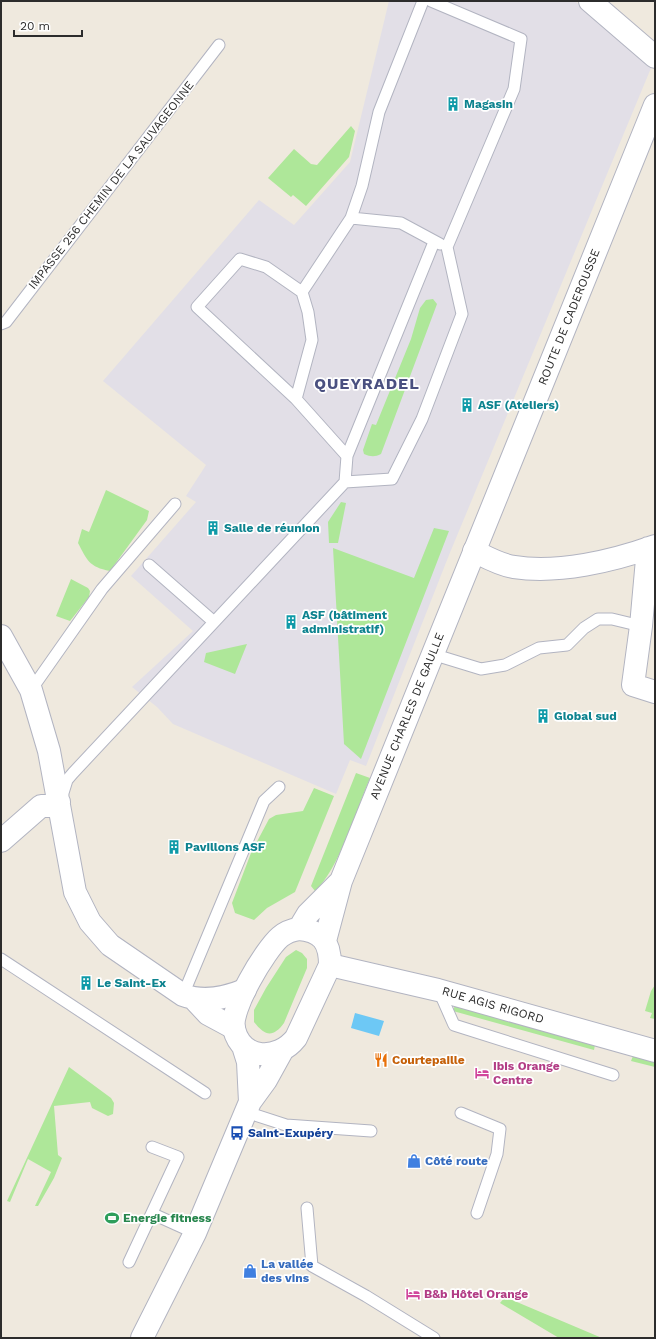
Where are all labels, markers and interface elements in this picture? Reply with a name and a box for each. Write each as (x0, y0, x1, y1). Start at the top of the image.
scale bar (14, 12, 82, 38)
text: 20 m (20, 19, 50, 33)
street label: IMPASSE 256 CHEMIN DE LA SAUVAGEONNE (25, 78, 197, 292)
building icon: Magasin (445, 96, 461, 112)
place label: Magasin (464, 97, 513, 111)
street label: ROUTE DE CADEROUSSE (535, 247, 603, 387)
district label: QUEYRADEL (314, 374, 420, 393)
building icon: ASF (Ateliers) (459, 397, 475, 413)
place label: ASF (Ateliers) (478, 398, 559, 412)
building icon: Salle de réunion (205, 520, 221, 536)
place label: Salle de réunion (224, 521, 320, 535)
place label: ASF (bâtiment administratif) (302, 608, 388, 636)
building icon: ASF (bâtiment administratif) (283, 614, 299, 630)
street label: AVENUE CHARLES DE GAULLE (367, 630, 447, 801)
building icon: Global sud (535, 708, 551, 724)
place label: Global sud (554, 709, 617, 723)
building icon: Pavillons ASF (166, 839, 182, 855)
place label: Pavillons ASF (185, 840, 266, 854)
building icon: Le Saint-Ex (78, 975, 94, 991)
place label: Le Saint-Ex (97, 976, 166, 990)
street label: RUE AGIS RIGORD (440, 984, 546, 1026)
restaurant icon: Courtepaille (373, 1052, 389, 1068)
place label: Courtepaille (392, 1053, 465, 1067)
place label: Ibis Orange Centre (493, 1059, 560, 1087)
hotel icon: Ibis Orange Centre (474, 1065, 490, 1081)
bus stop icon: Saint-Exupéry (229, 1125, 245, 1141)
place label: Saint-Exupéry (248, 1126, 334, 1140)
shop icon: Côté route (406, 1153, 422, 1169)
place label: Côté route (425, 1154, 488, 1168)
sports icon: Energie fitness (104, 1210, 120, 1226)
place label: Energie fitness (123, 1211, 212, 1225)
place label: La vallée des vins (261, 1257, 314, 1285)
shop icon: La vallée des vins (242, 1263, 258, 1279)
hotel icon: B&b Hôtel Orange (405, 1286, 421, 1302)
place label: B&b Hôtel Orange (424, 1287, 528, 1301)

